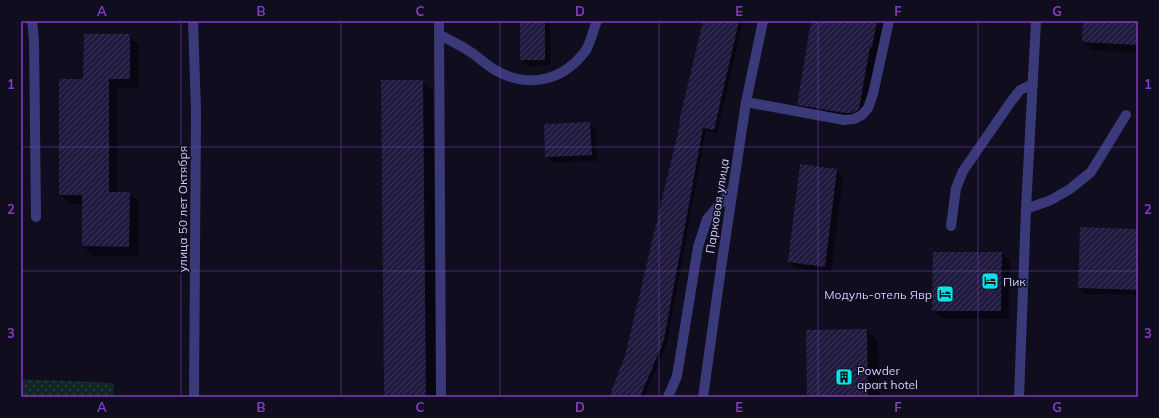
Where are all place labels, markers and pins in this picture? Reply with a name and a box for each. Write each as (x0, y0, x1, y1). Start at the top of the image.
hotel icon: Пик (980, 271, 1000, 291)
place label: Пик (1003, 274, 1026, 289)
hotel icon: Модуль-отель Явр (935, 284, 955, 304)
place label: Модуль-отель Явр (824, 287, 932, 302)
place label: Powder apart hotel (857, 363, 918, 392)
building icon: Powder apart hotel (834, 367, 854, 387)

